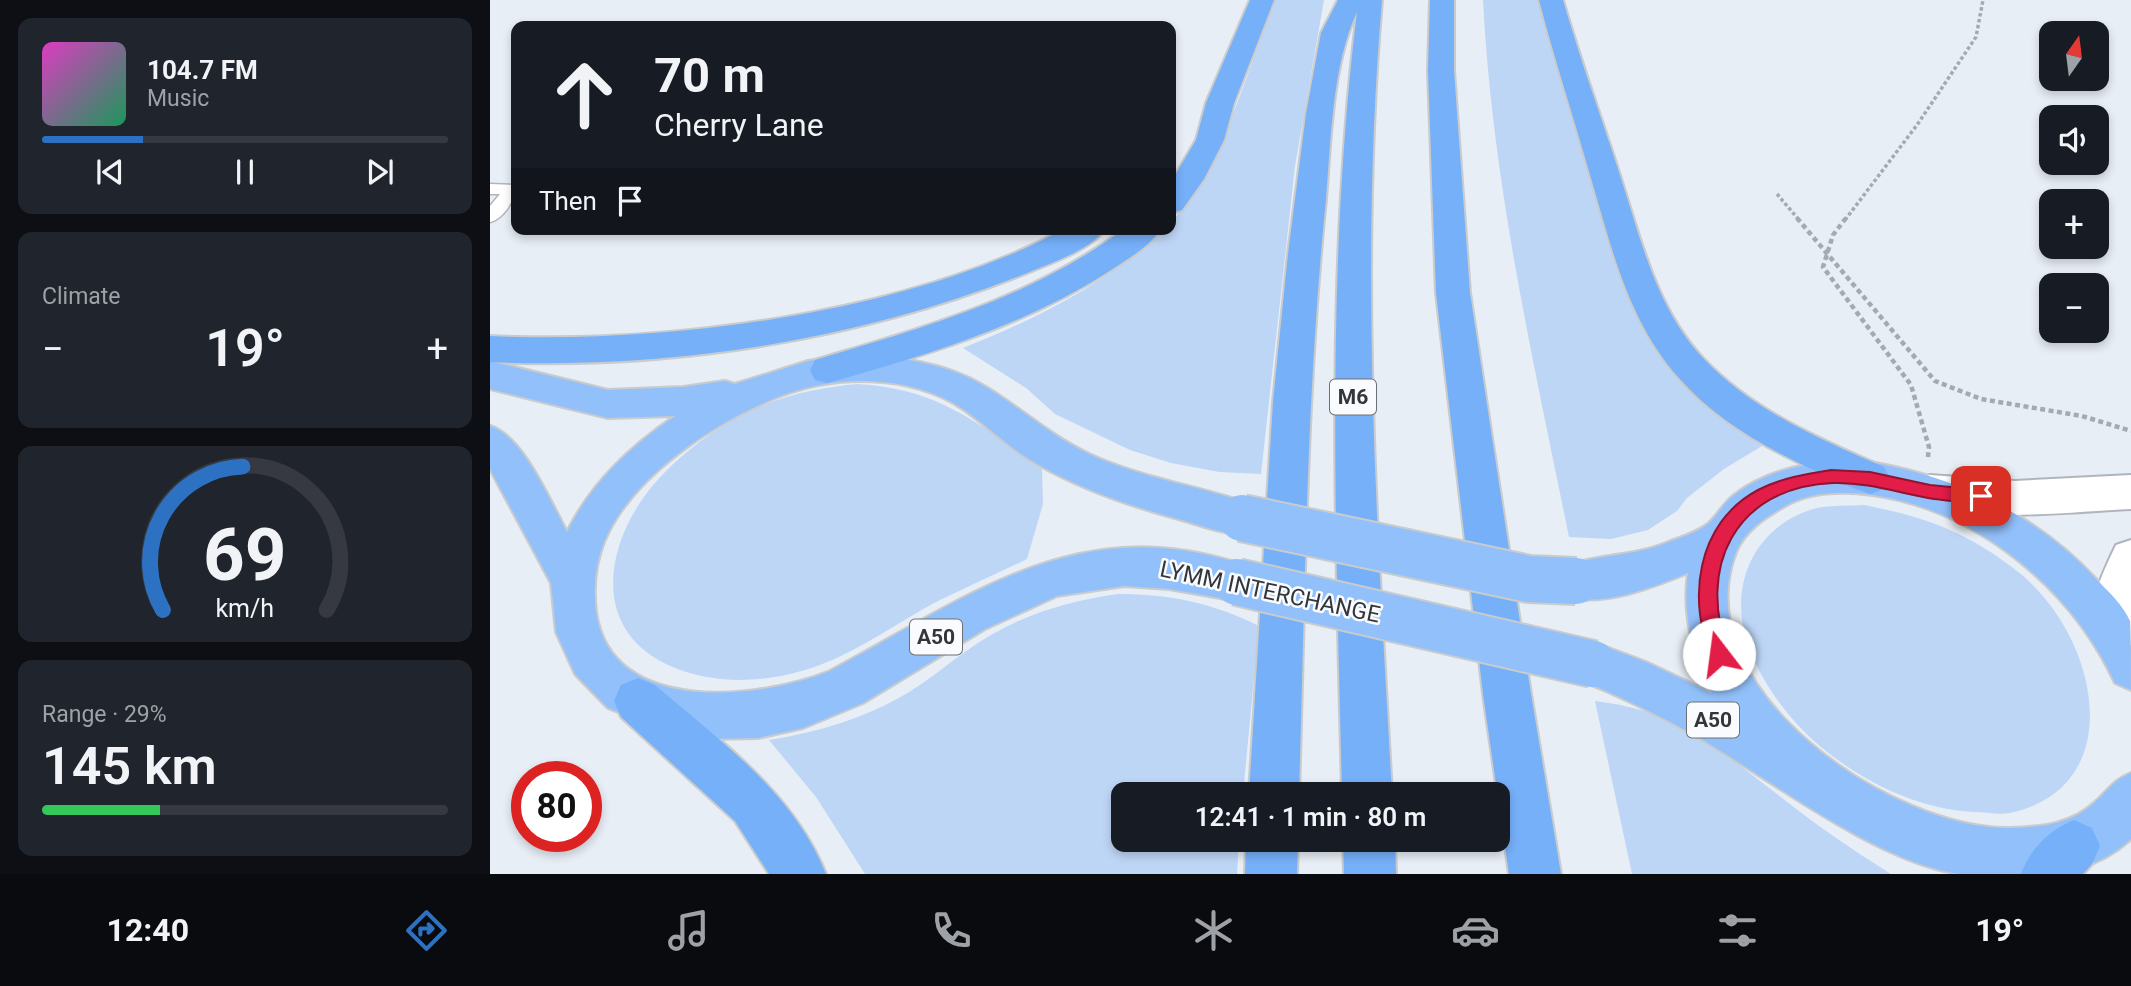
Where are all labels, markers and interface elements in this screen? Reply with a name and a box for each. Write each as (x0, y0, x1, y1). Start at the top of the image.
north arrow (2039, 21, 2109, 91)
map controls (2039, 21, 2109, 343)
text: 70 m (654, 47, 765, 104)
icon: ahead (539, 49, 630, 140)
text: 104.7 FM (147, 55, 258, 85)
text: Music (147, 85, 209, 112)
button: sound (2039, 105, 2109, 175)
text: Cherry Lane (654, 106, 824, 144)
icon: previous (91, 153, 129, 191)
icon: pause (226, 153, 264, 191)
icon: next (361, 153, 399, 191)
icon: arrive (611, 182, 649, 220)
text: Then (539, 186, 597, 216)
button: + (2039, 189, 2109, 259)
button: − (2039, 273, 2109, 343)
text: Climate (42, 283, 121, 310)
text: 19° (205, 318, 285, 379)
text: − (42, 327, 64, 371)
text: + (426, 327, 448, 371)
road number: M6 (1330, 380, 1376, 414)
pin (1951, 466, 2011, 526)
icon: arrive (1962, 477, 2000, 515)
text: 69 (203, 512, 287, 598)
street label: LYMM INTERCHANGE (1157, 555, 1383, 629)
text: km/h (216, 594, 274, 623)
position arrow (1682, 617, 1756, 691)
road number: A50 (910, 620, 962, 654)
text: Range · 29% (42, 701, 167, 728)
road number: A50 (1687, 702, 1739, 738)
text: 145 km (42, 736, 217, 797)
speed limit sign: 80 (511, 761, 602, 852)
text: 12:41 · 1 min · 80 m (1195, 802, 1426, 832)
icon: directions (402, 906, 451, 955)
icon: music (664, 906, 713, 955)
icon: phone (927, 906, 976, 955)
icon: climate (1189, 906, 1238, 955)
icon: car (1451, 906, 1500, 955)
icon: filters (1713, 906, 1762, 955)
text: 12:40 (107, 911, 189, 949)
text: 19° (1975, 911, 2024, 949)

